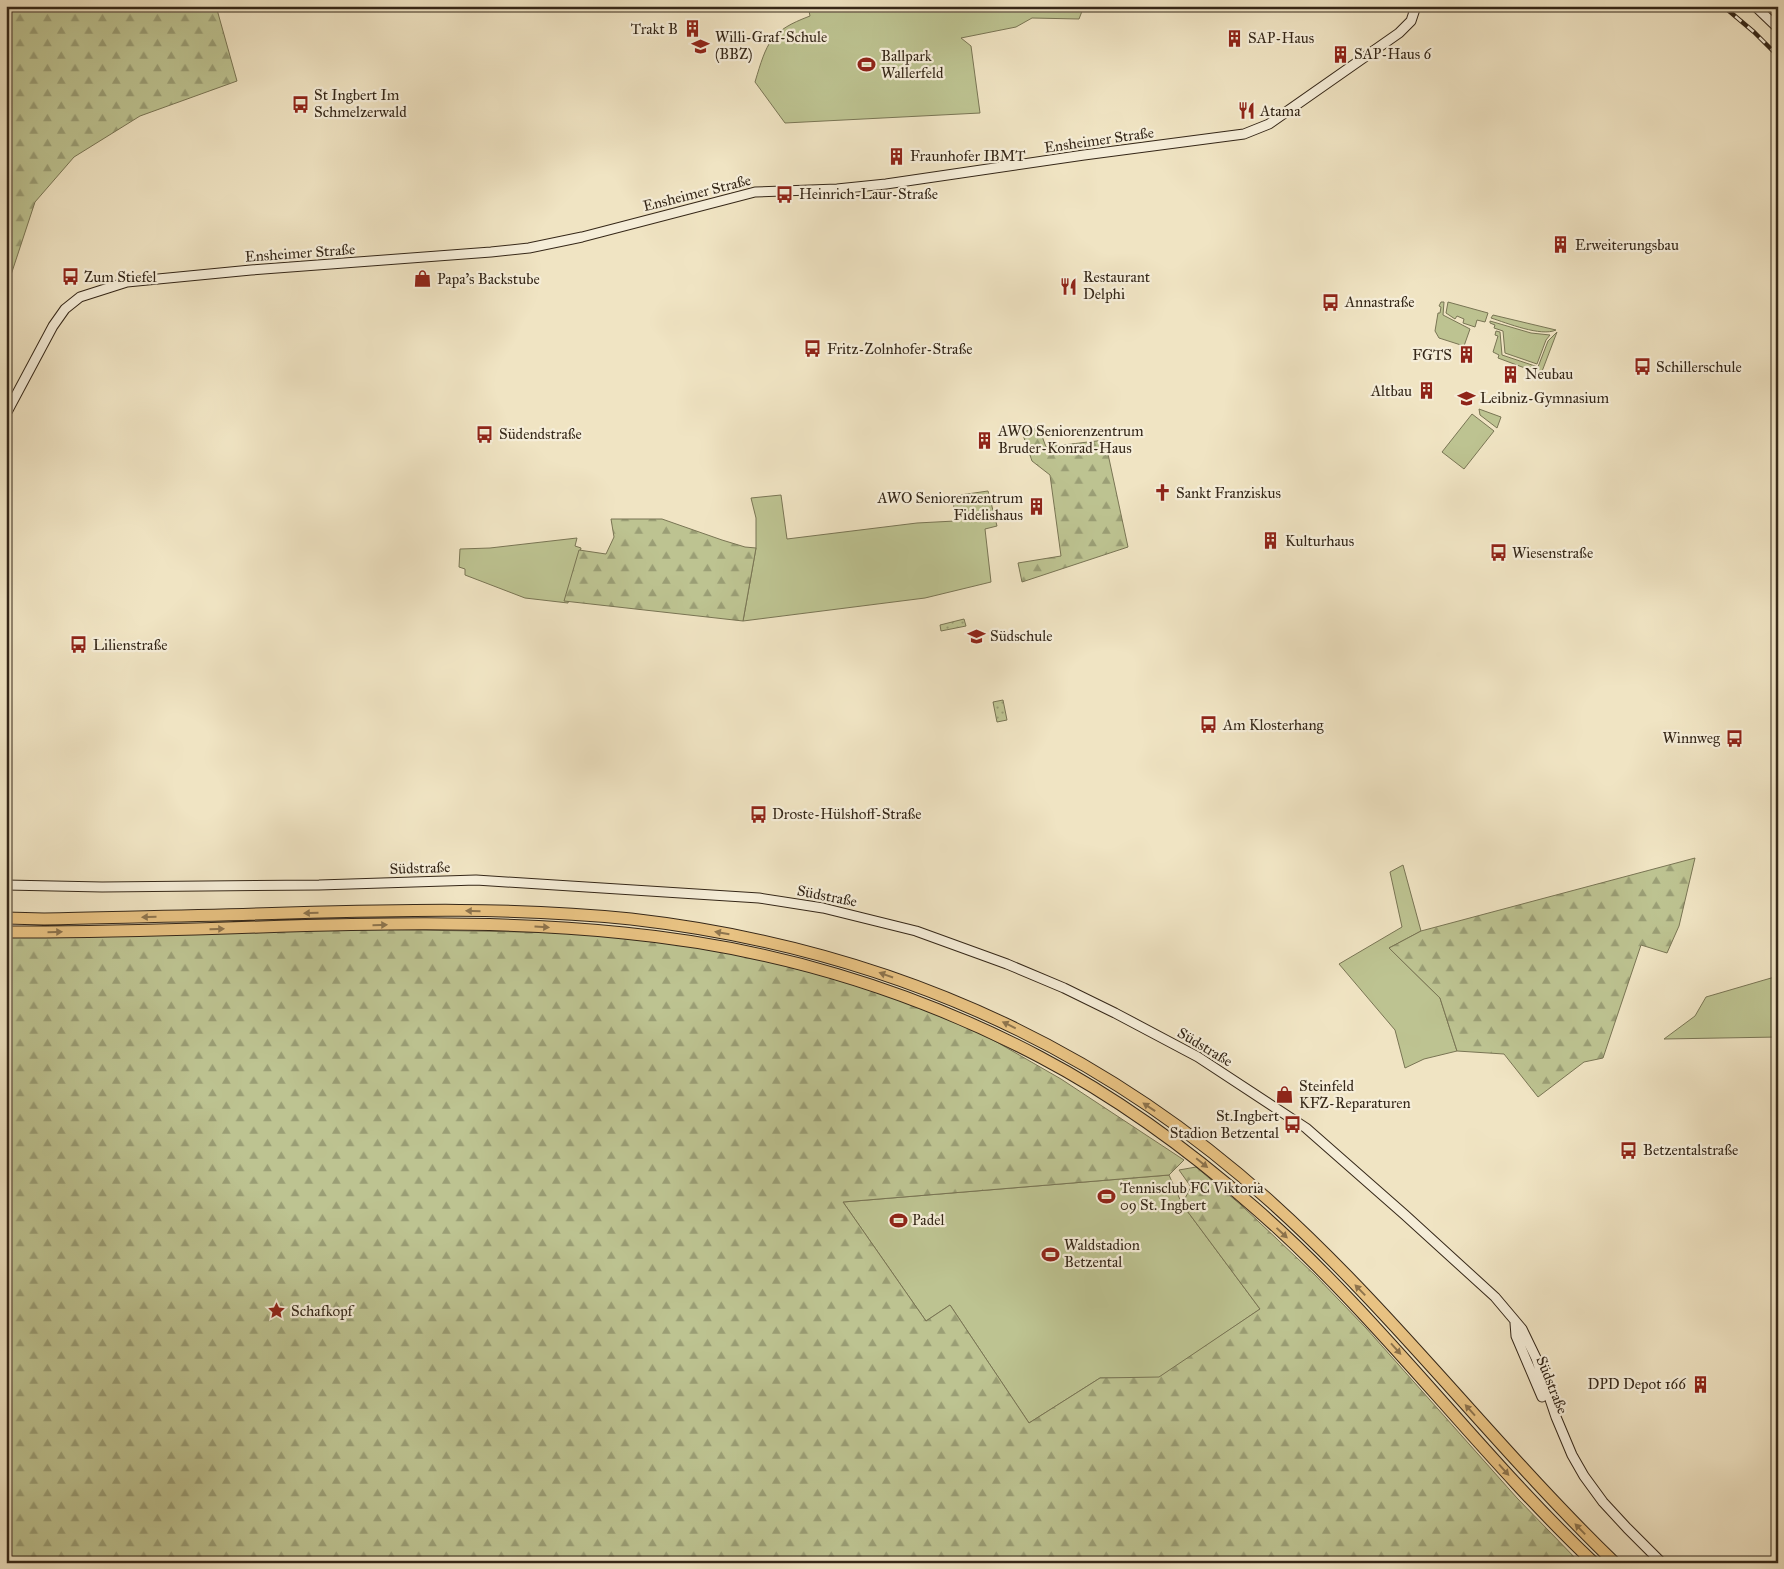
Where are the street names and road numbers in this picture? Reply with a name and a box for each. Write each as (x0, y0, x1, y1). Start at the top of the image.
street label: Ensheimer Straße (1043, 123, 1155, 157)
street label: Ensheimer Straße (641, 171, 753, 215)
street label: Ensheimer Straße (244, 240, 356, 266)
street label: Südstraße (389, 858, 451, 878)
street label: Südstraße (795, 881, 859, 911)
street label: Südstraße (1174, 1024, 1236, 1070)
street label: Südstraße (1532, 1353, 1572, 1417)

